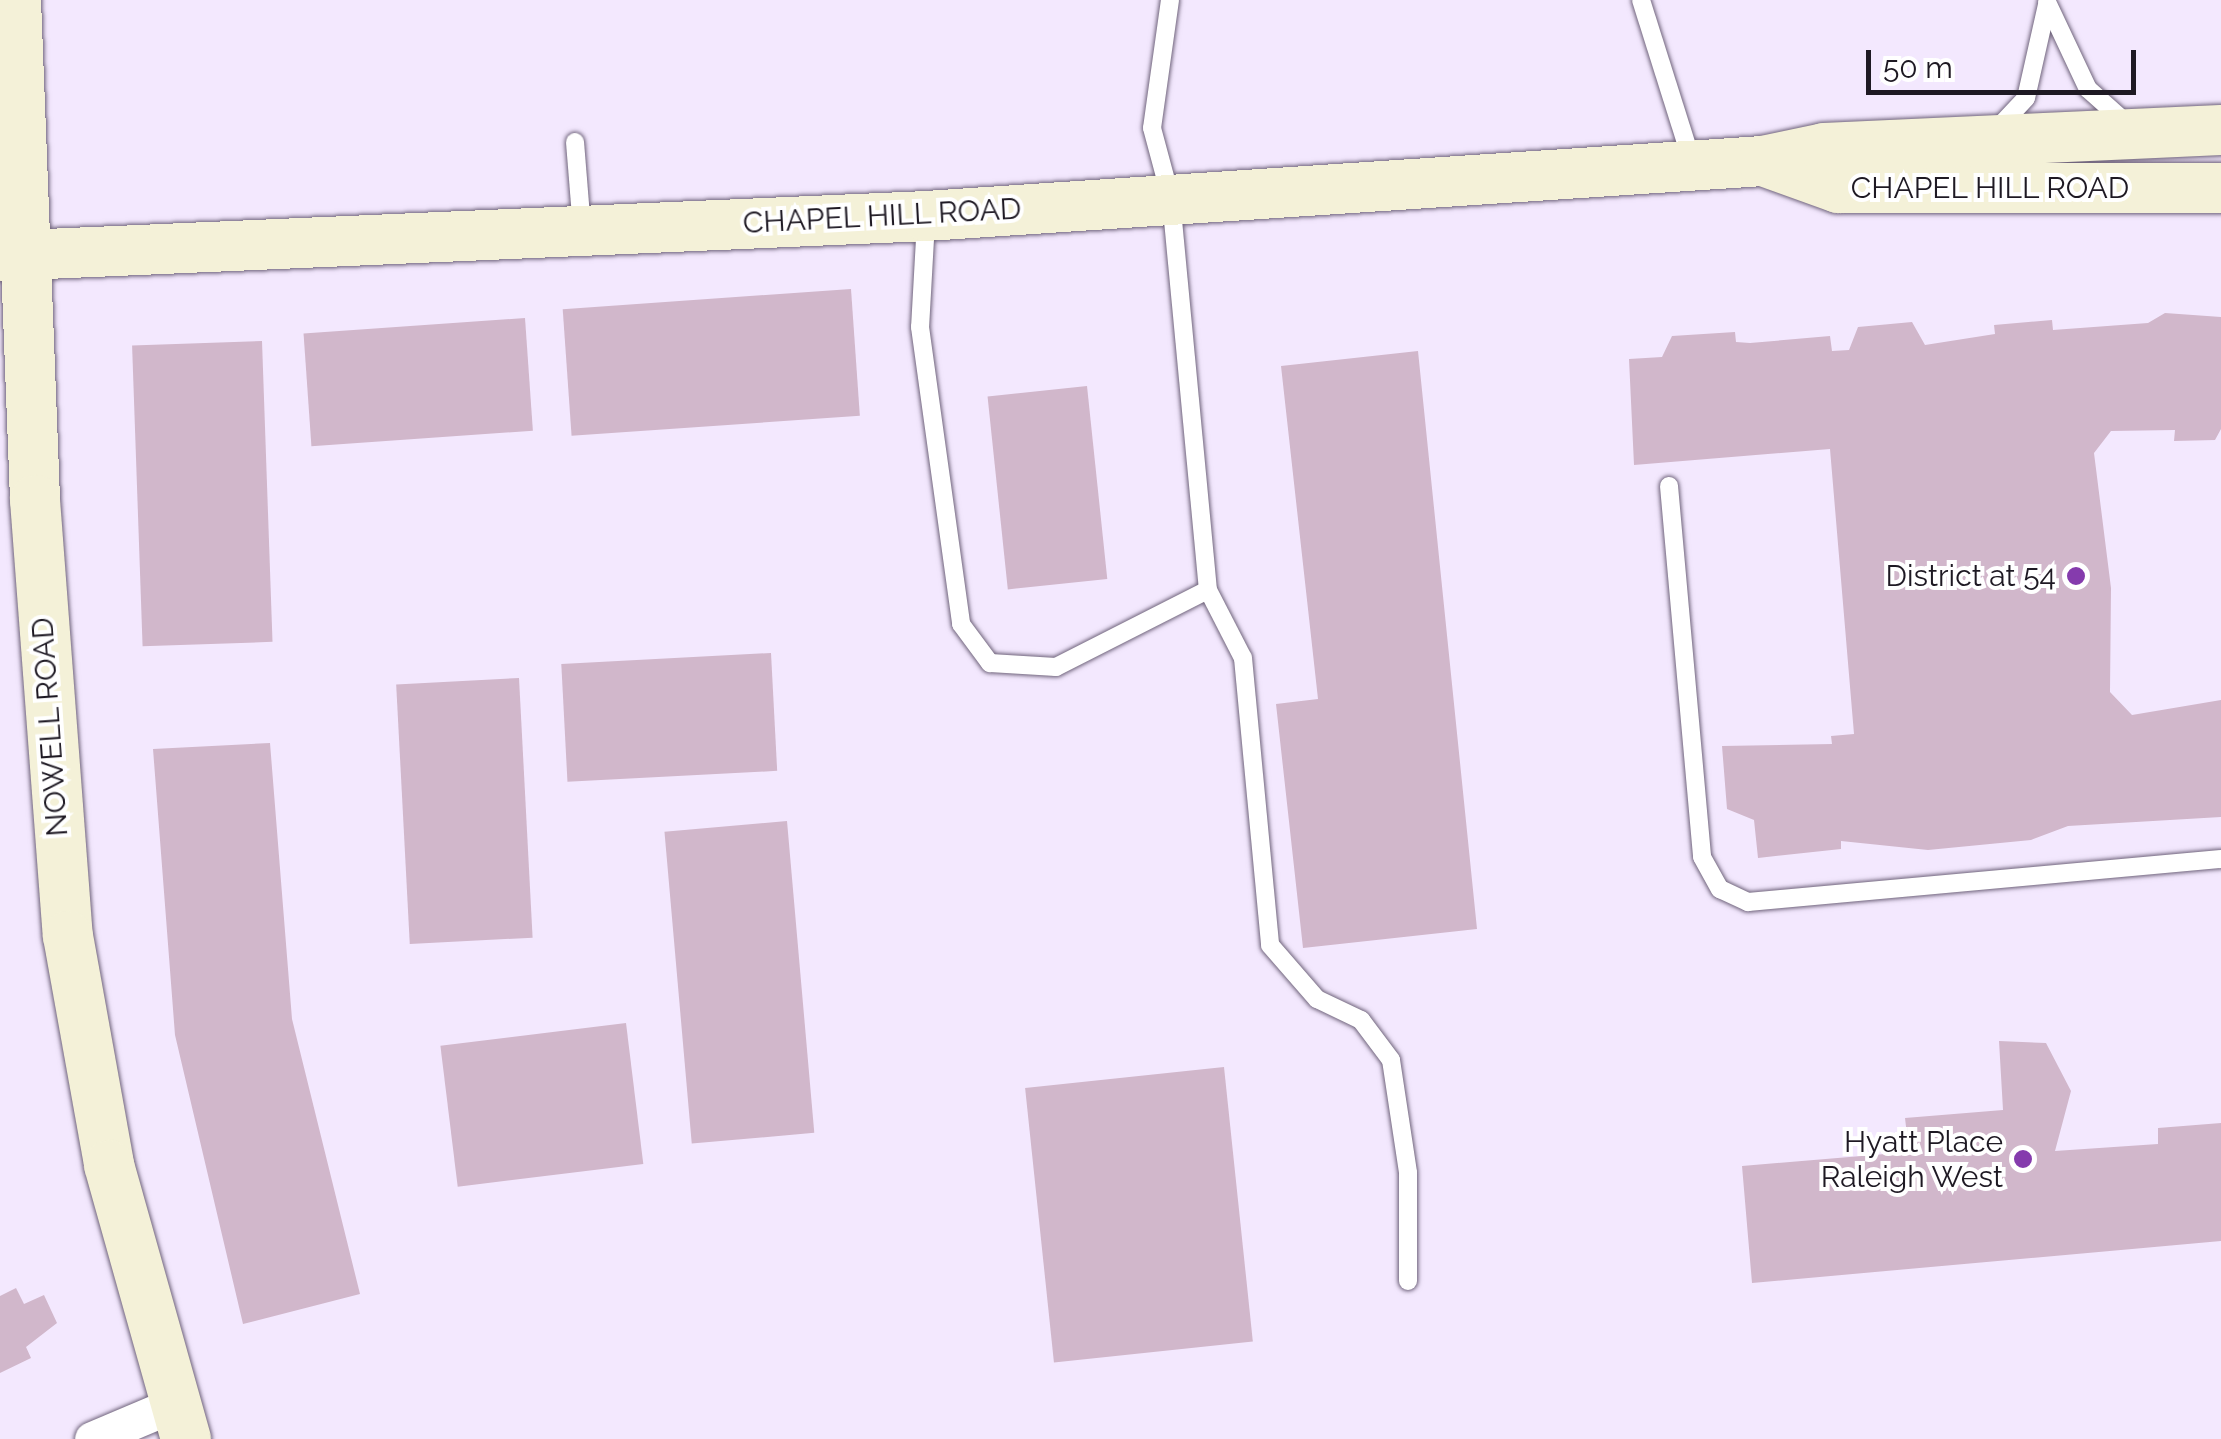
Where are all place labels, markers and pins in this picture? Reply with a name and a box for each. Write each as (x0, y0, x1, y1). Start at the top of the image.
place label: District at 54 (1886, 558, 2056, 594)
marker: District at 54 (2065, 565, 2087, 587)
place label: Hyatt Place Raleigh West (1820, 1124, 2003, 1194)
marker: Hyatt Place Raleigh West (2012, 1148, 2034, 1170)

